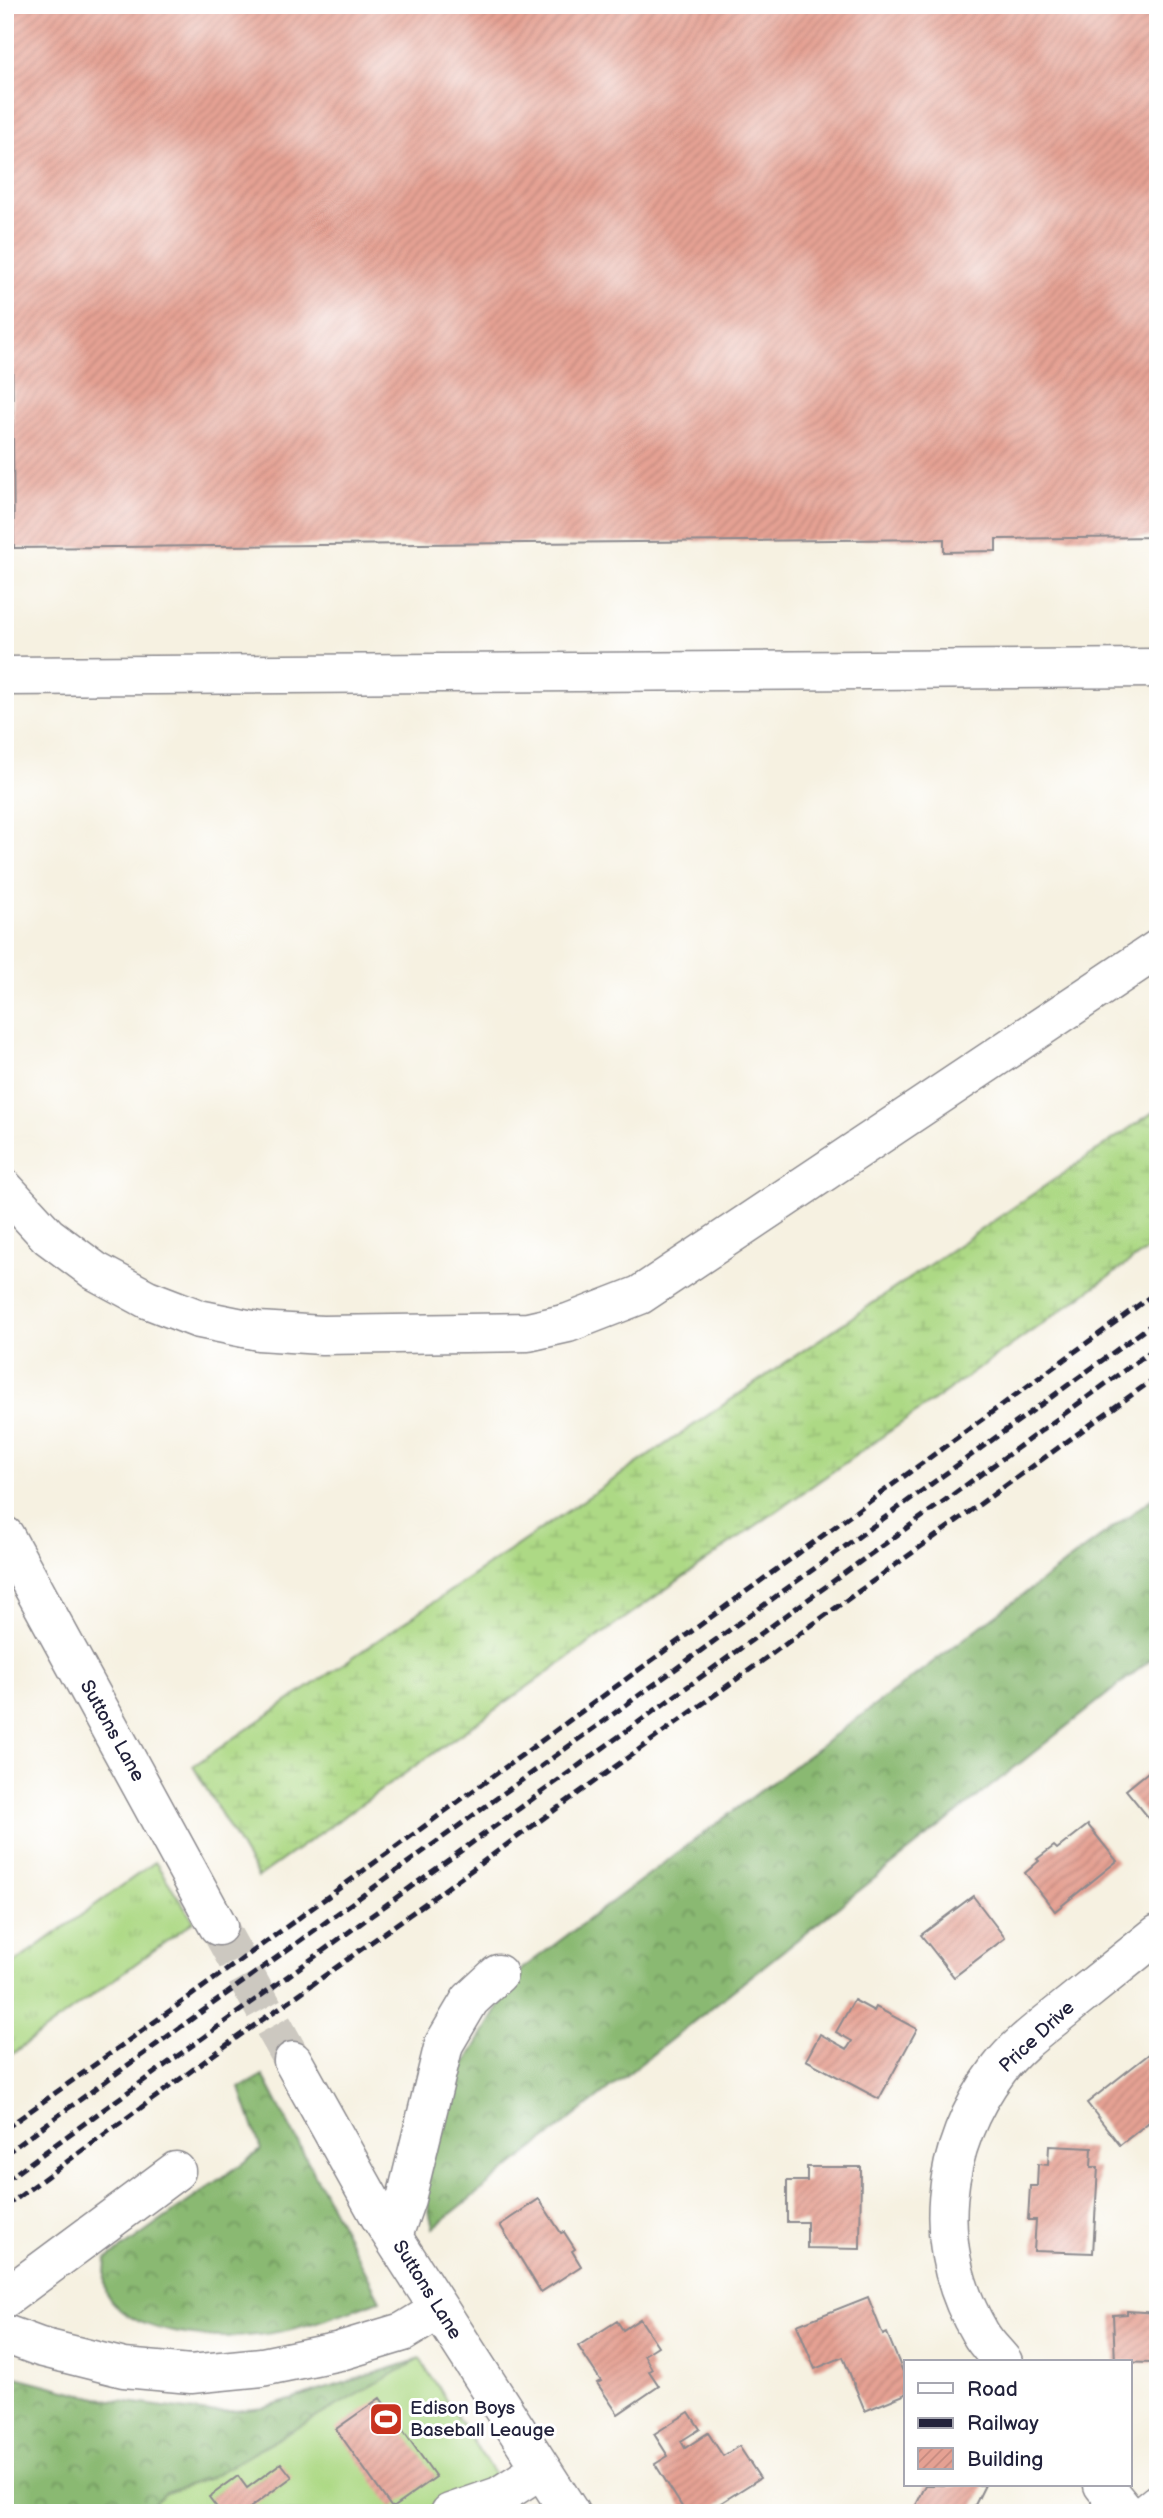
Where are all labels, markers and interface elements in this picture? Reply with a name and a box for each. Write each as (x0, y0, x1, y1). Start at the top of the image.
street label: Suttons Lane (75, 1676, 149, 1786)
street label: Price Drive (995, 1996, 1079, 2078)
street label: Suttons Lane (387, 2236, 467, 2344)
legend (904, 2360, 1132, 2486)
text: Road (967, 2377, 1018, 2402)
place label: Edison Boys Baseball Leauge (410, 2397, 555, 2442)
sports icon: Edison Boys Baseball Leauge (367, 2400, 405, 2438)
text: Railway (967, 2411, 1039, 2436)
text: Building (967, 2447, 1043, 2472)

